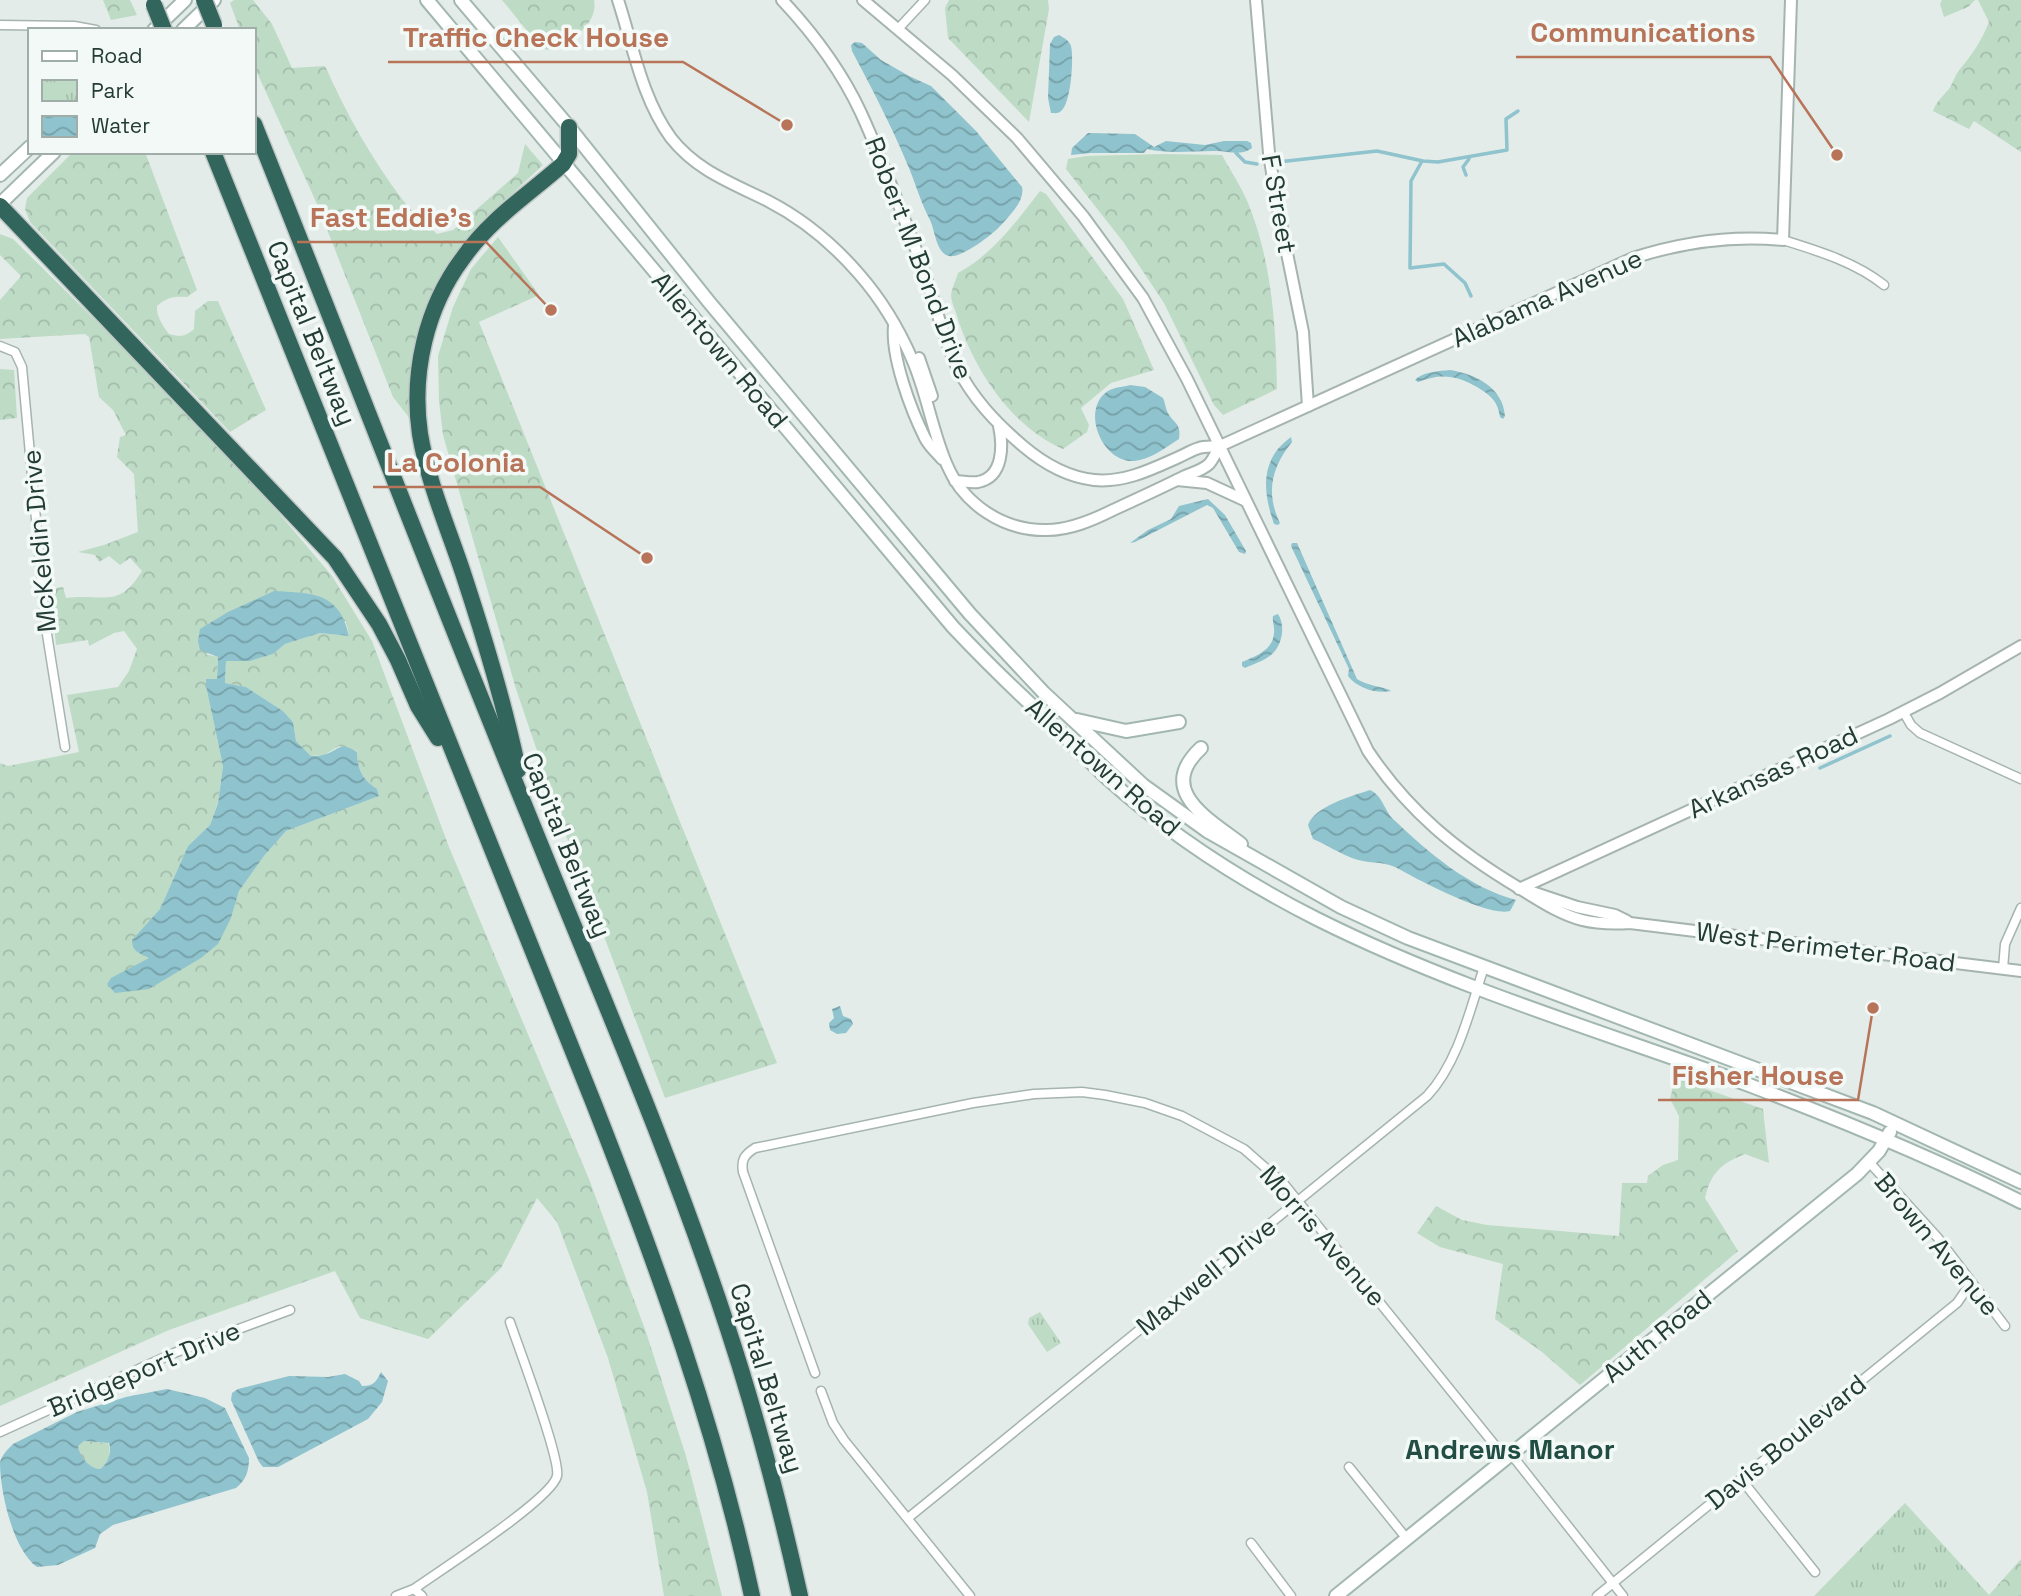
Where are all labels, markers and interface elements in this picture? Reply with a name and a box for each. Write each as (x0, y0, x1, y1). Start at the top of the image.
callout: Communications (1516, 8, 1770, 57)
callout: Traffic Check House (388, 13, 683, 62)
text: Communications (1530, 14, 1756, 50)
text: Traffic Check House (403, 19, 669, 55)
legend (28, 28, 256, 154)
text: Road (91, 42, 143, 69)
text: Park (91, 77, 135, 104)
text: Water (91, 112, 150, 139)
street label: Robert M Bond Drive (857, 132, 981, 384)
street label: F Street (1254, 152, 1304, 256)
callout: Fast Eddie's (297, 193, 486, 242)
text: Fast Eddie's (310, 199, 472, 235)
street label: Capital Beltway (259, 235, 365, 431)
street label: Alabama Avenue (1447, 241, 1647, 355)
street label: Allentown Road (644, 265, 796, 435)
callout: La Colonia (373, 438, 540, 487)
text: La Colonia (386, 444, 526, 480)
street label: McKeldin Drive (14, 448, 64, 634)
street label: Allentown Road (1018, 690, 1188, 844)
street label: Arkansas Road (1683, 718, 1863, 826)
street label: Capital Beltway (514, 747, 620, 943)
street label: West Perimeter Road (1694, 914, 1958, 980)
callout: Fisher House (1658, 1051, 1858, 1100)
text: Fisher House (1672, 1057, 1844, 1093)
street label: Morris Avenue (1252, 1158, 1394, 1314)
street label: Brown Avenue (1867, 1165, 2007, 1323)
street label: Maxwell Drive (1129, 1209, 1283, 1343)
street label: Capital Beltway (722, 1279, 812, 1477)
street label: Auth Road (1596, 1282, 1718, 1390)
street label: Bridgeport Drive (43, 1313, 245, 1425)
street label: Davis Boulevard (1699, 1367, 1873, 1517)
district label: Andrews Manor (1405, 1431, 1615, 1467)

